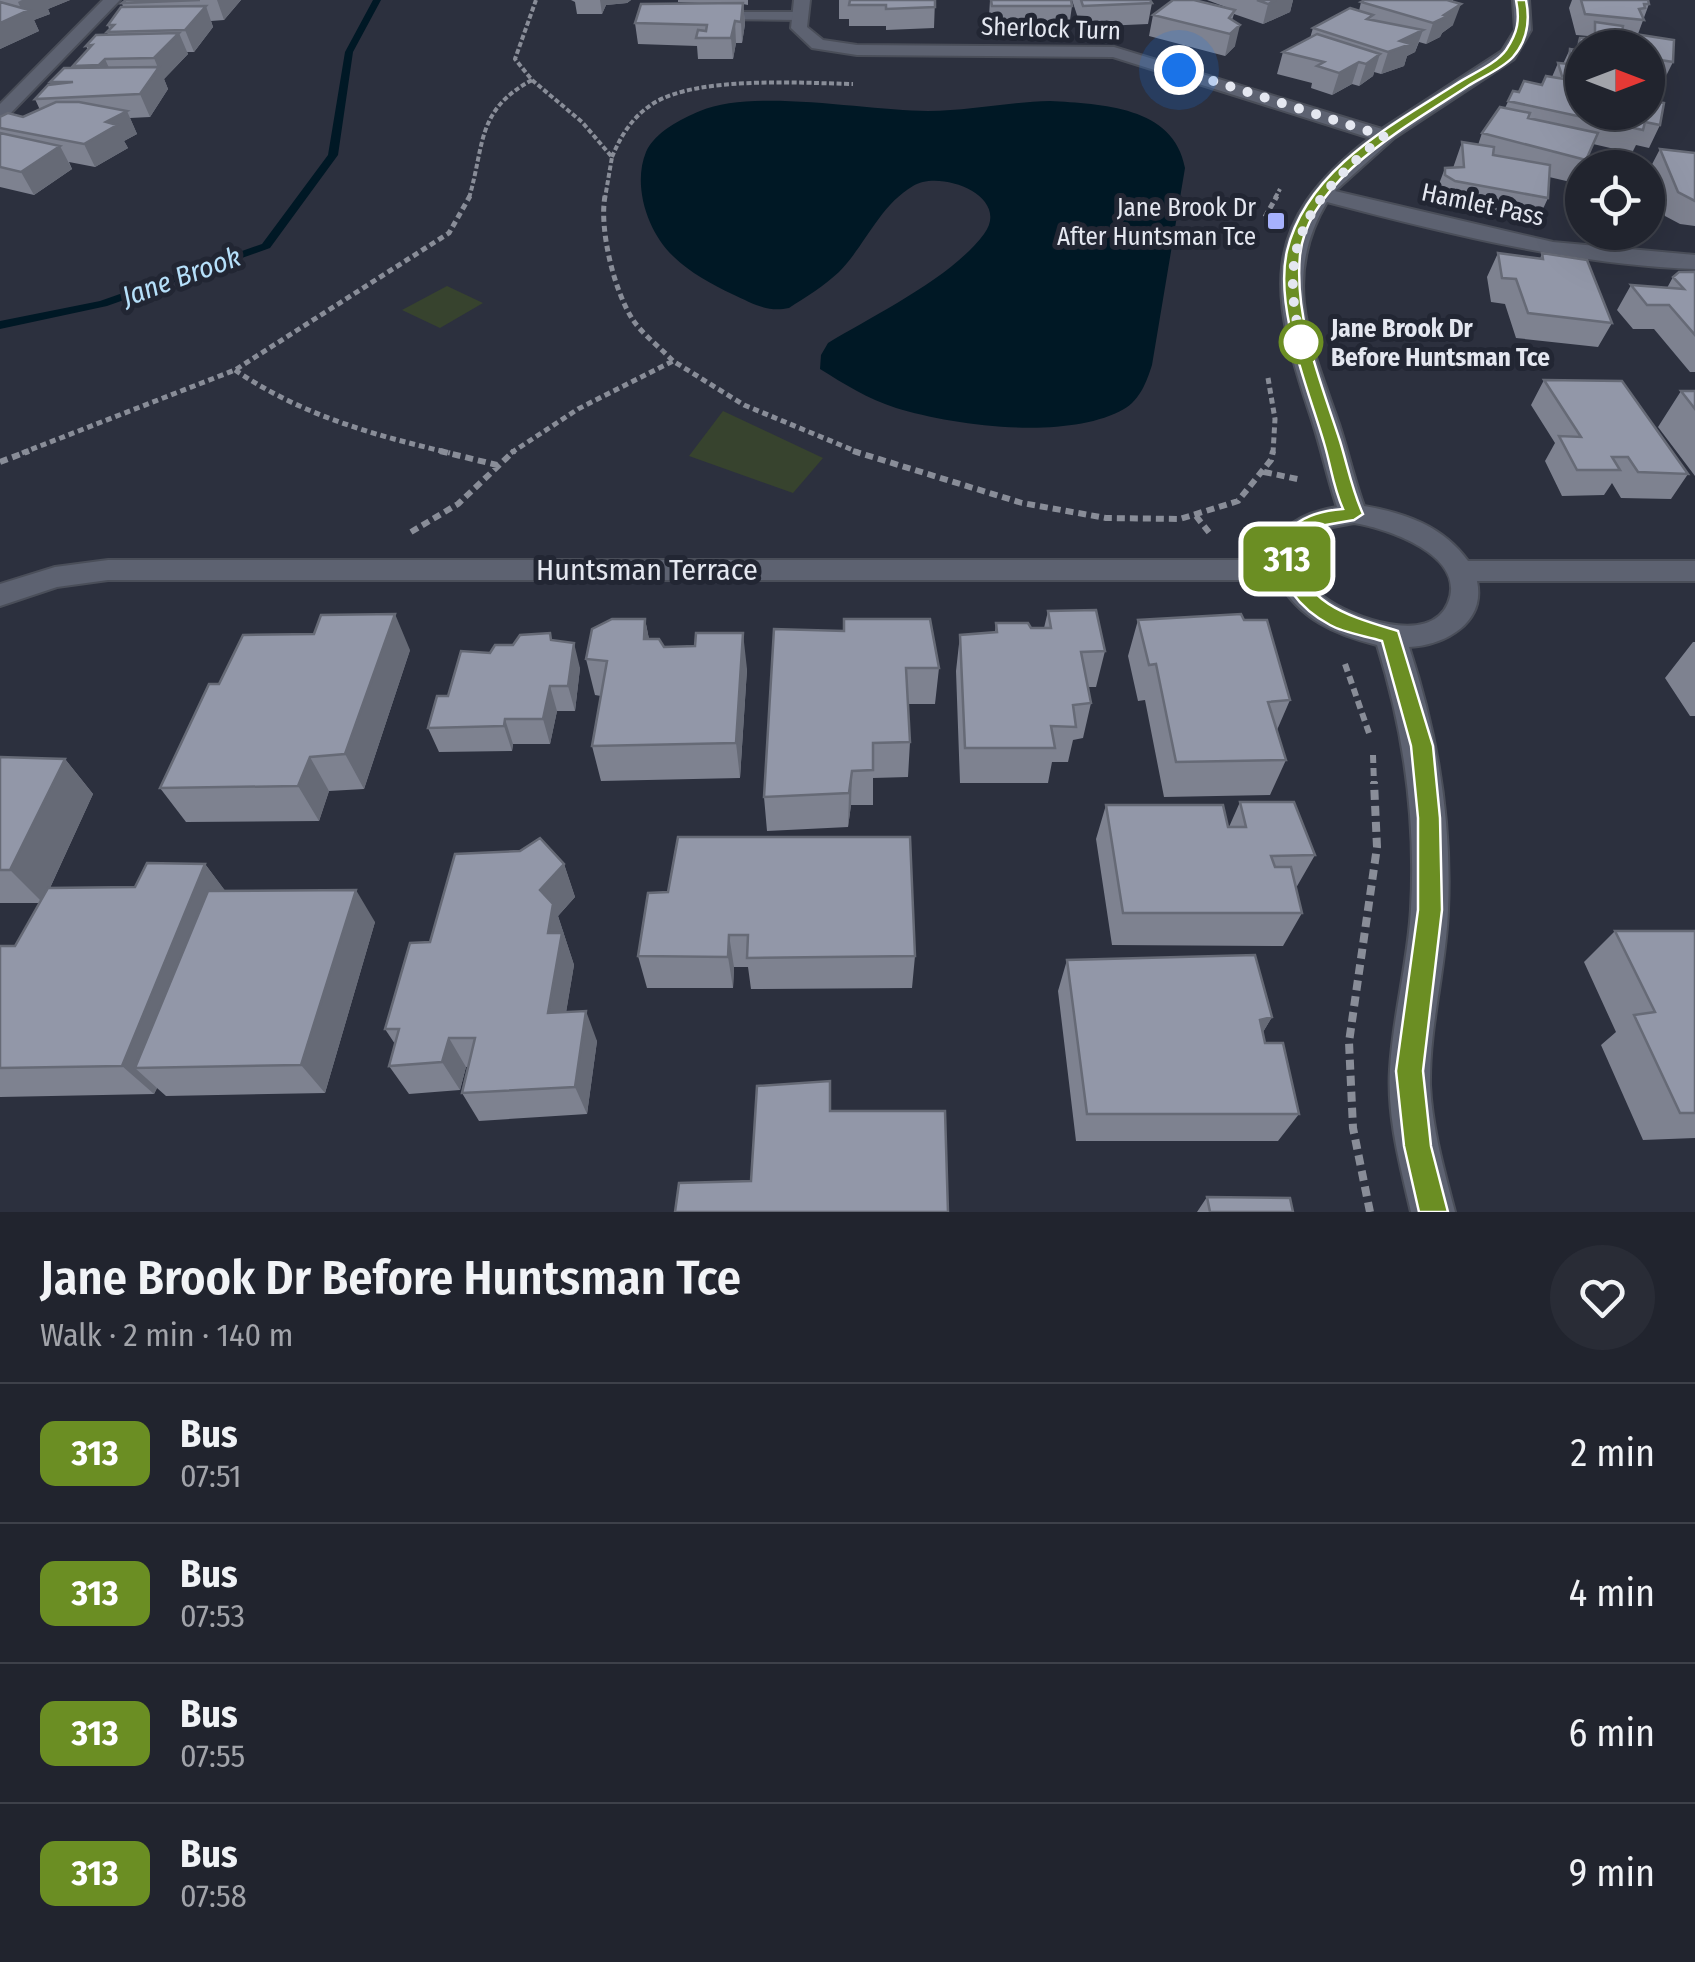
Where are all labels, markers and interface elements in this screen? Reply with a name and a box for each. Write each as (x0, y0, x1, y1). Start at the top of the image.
street label: Sherlock Turn (980, 12, 1121, 46)
north arrow (1565, 30, 1665, 130)
map controls (1565, 30, 1665, 250)
your location (1154, 45, 1204, 95)
button: locate (1565, 150, 1665, 250)
street label: Hamlet Pass (1419, 177, 1547, 233)
place label: Jane Brook Dr After Huntsman Tce (1057, 193, 1256, 252)
marker: Jane Brook Dr After Huntsman Tce (1265, 210, 1287, 232)
water label: Jane Brook (115, 240, 245, 314)
place label: Jane Brook Dr Before Huntsman Tce (1330, 314, 1550, 373)
marker: Jane Brook Dr Before Huntsman Tce (1280, 321, 1322, 363)
line badge: 313 (1230, 526, 1344, 592)
text: 313 (1263, 538, 1311, 580)
street label: Huntsman Terrace (536, 552, 758, 588)
button: heart (1550, 1245, 1655, 1350)
text: Jane Brook Dr Before Huntsman Tce (40, 1249, 741, 1307)
text: Walk · 2 min · 140 m (40, 1316, 293, 1354)
text: Bus (180, 1411, 238, 1457)
text: 2 min (1570, 1430, 1655, 1476)
text: 313 (71, 1432, 119, 1474)
text: 07:51 (180, 1457, 242, 1495)
text: Bus (180, 1551, 238, 1597)
text: 4 min (1569, 1570, 1655, 1616)
text: 313 (71, 1572, 119, 1614)
text: 07:53 (180, 1597, 245, 1635)
text: Bus (180, 1691, 238, 1737)
text: 6 min (1568, 1710, 1655, 1756)
text: 313 (71, 1712, 119, 1754)
text: 07:55 (180, 1737, 245, 1775)
text: Bus (180, 1831, 238, 1877)
text: 9 min (1569, 1850, 1655, 1896)
text: 313 (71, 1852, 119, 1894)
text: 07:58 (180, 1877, 247, 1915)

